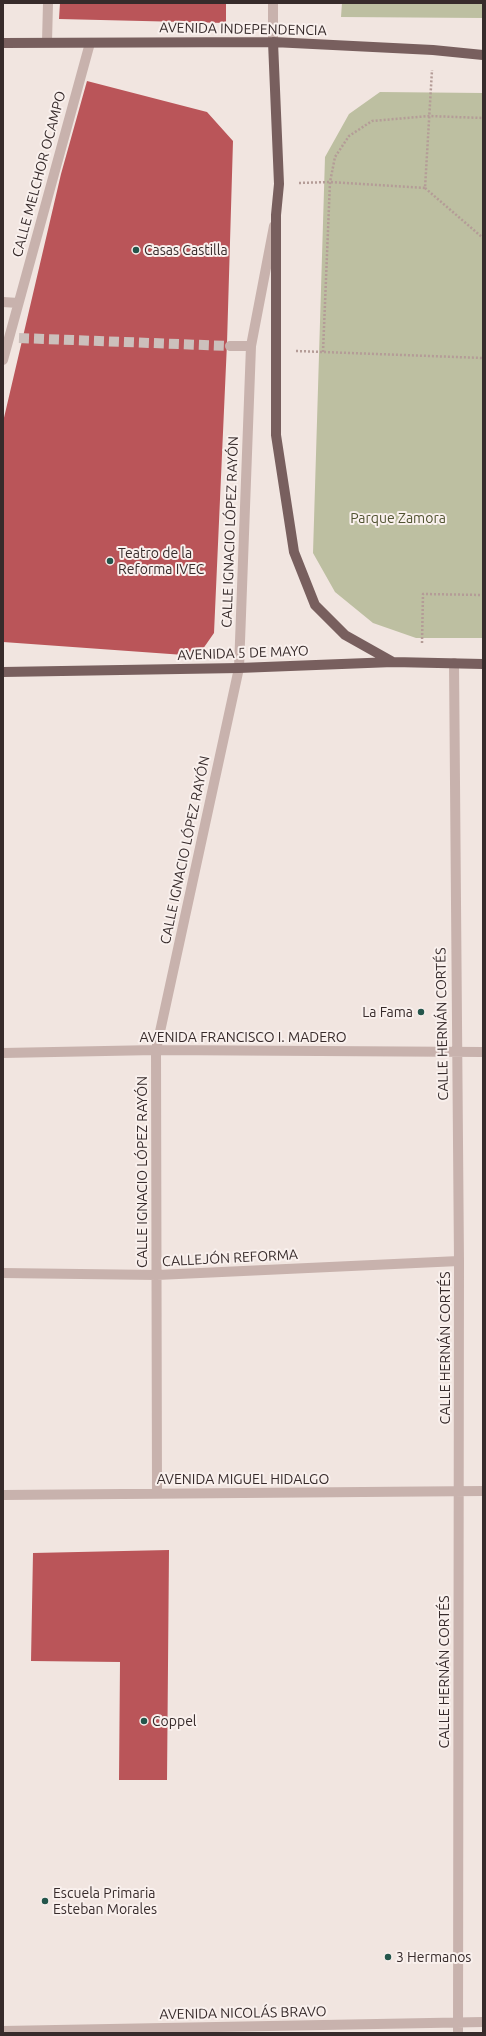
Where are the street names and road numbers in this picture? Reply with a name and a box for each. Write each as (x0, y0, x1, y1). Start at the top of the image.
street label: AVENIDA INDEPENDENCIA (159, 19, 327, 39)
street label: CALLE MELCHOR OCAMPO (9, 89, 69, 259)
street label: CALLE IGNACIO LÓPEZ RAYÓN (218, 436, 242, 628)
street label: AVENIDA 5 DE MAYO (177, 642, 309, 664)
street label: CALLE IGNACIO LÓPEZ RAYÓN (157, 754, 213, 946)
street label: CALLE HERNÁN CORTÉS (432, 947, 452, 1101)
street label: AVENIDA FRANCISCO I. MADERO (139, 1029, 347, 1045)
street label: CALLE IGNACIO LÓPEZ RAYÓN (134, 1076, 150, 1268)
street label: CALLEJÓN REFORMA (162, 1246, 298, 1270)
street label: CALLE HERNÁN CORTÉS (437, 1272, 453, 1424)
street label: AVENIDA MIGUEL HIDALGO (157, 1471, 329, 1487)
street label: CALLE HERNÁN CORTÉS (436, 1596, 452, 1748)
street label: AVENIDA NICOLÁS BRAVO (159, 2003, 327, 2023)

